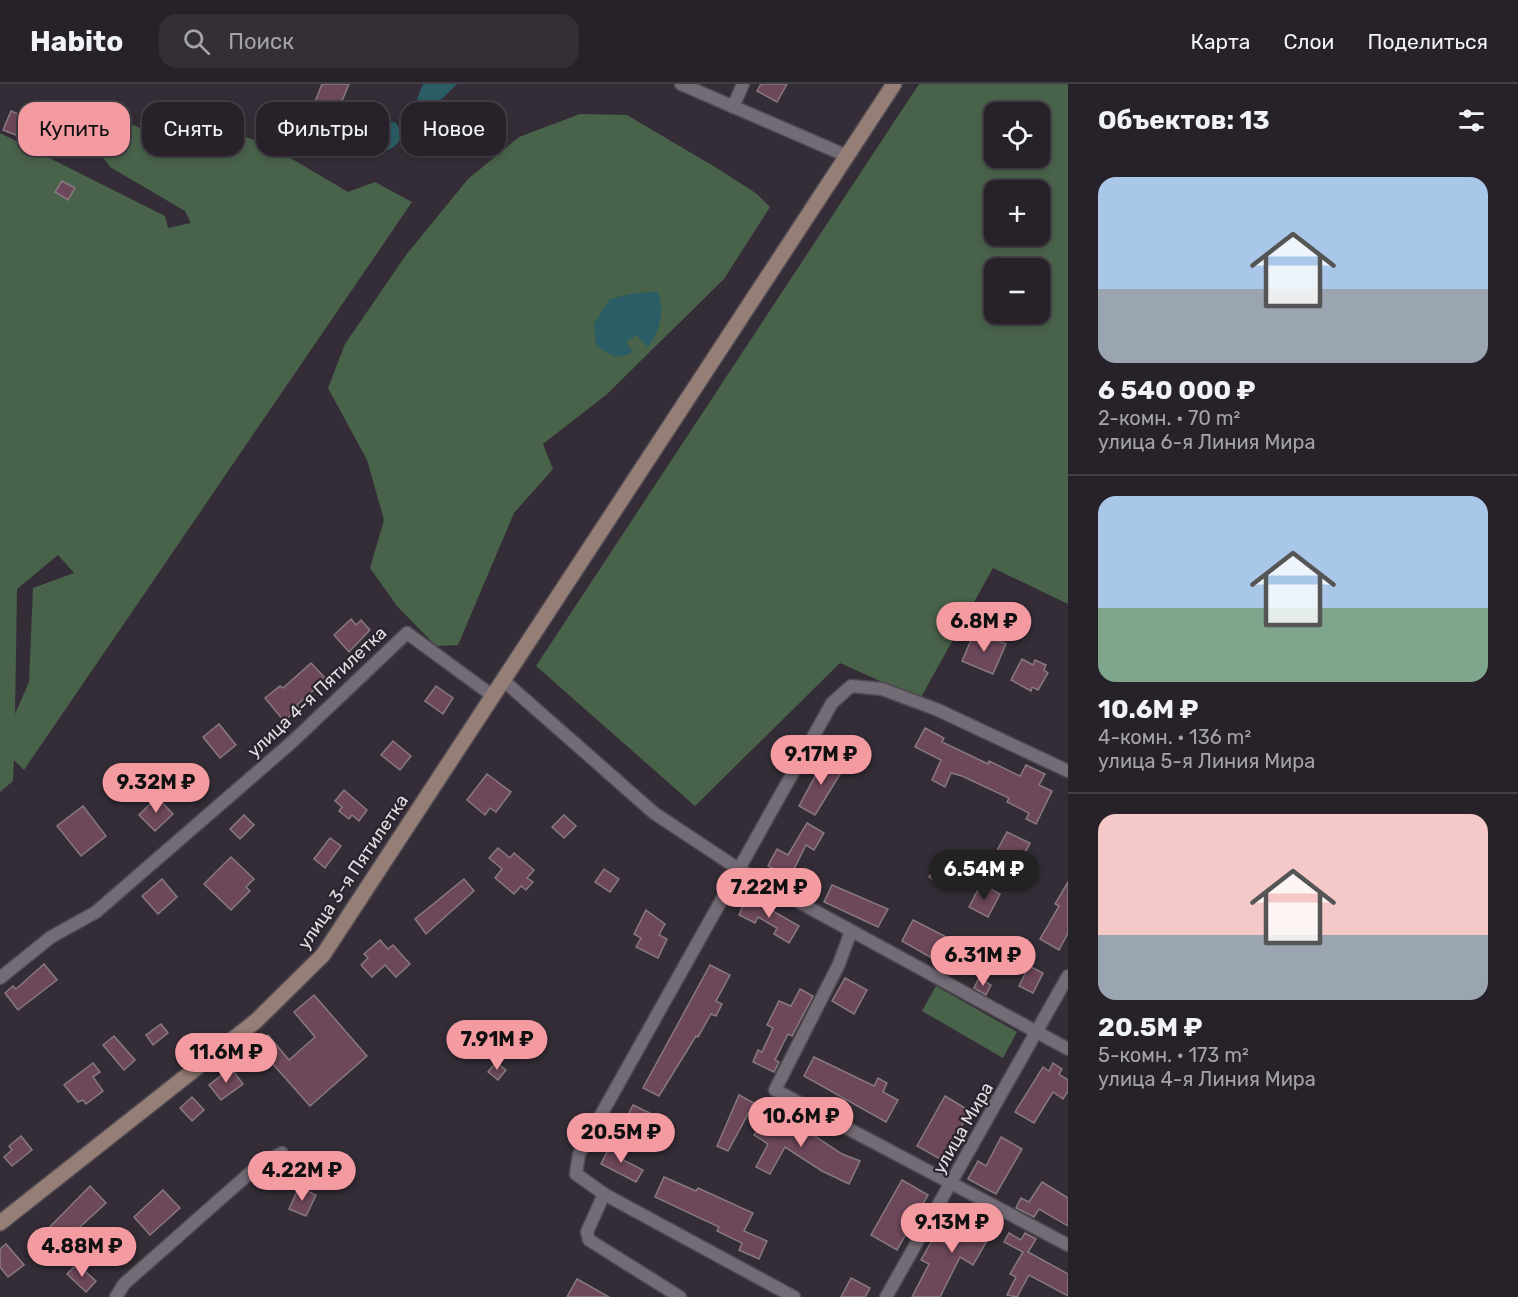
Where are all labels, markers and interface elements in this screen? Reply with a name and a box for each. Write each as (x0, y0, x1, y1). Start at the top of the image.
search box (159, 14, 579, 68)
text: Habito (30, 25, 123, 58)
icon: search (180, 25, 213, 58)
text: Поиск (228, 28, 294, 55)
text: Карта (1190, 29, 1250, 54)
text: Слои (1283, 29, 1334, 54)
text: Поделиться (1367, 29, 1488, 54)
chip: Купить (18, 102, 130, 156)
chip: Снять (142, 102, 244, 156)
chip: Фильтры (256, 102, 389, 156)
chip: Новое (401, 102, 506, 156)
map controls (984, 102, 1050, 324)
button: locate (984, 102, 1050, 168)
icon: filters (1455, 104, 1488, 137)
text: Объектов: 13 (1098, 105, 1270, 136)
button: + (984, 180, 1050, 246)
icon: home (1239, 216, 1347, 324)
button: − (984, 258, 1050, 324)
text: 6 540 000 ₽ (1098, 375, 1256, 406)
text: 2-комн. · 70 m² (1098, 406, 1240, 430)
text: улица 6-я Линия Мира (1098, 430, 1315, 454)
icon: home (1239, 535, 1347, 643)
pin: 6.8M ₽ (935, 602, 1033, 653)
text: 6.8M ₽ (950, 609, 1018, 633)
street label: улица 4-я Пятилетка (243, 622, 391, 762)
text: 10.6M ₽ (1098, 694, 1198, 725)
text: 4-комн. · 136 m² (1098, 725, 1251, 749)
pin: 9.17M ₽ (766, 735, 876, 786)
text: 9.17M ₽ (785, 742, 857, 766)
text: улица 5-я Линия Мира (1098, 749, 1315, 773)
pin: 9.32M ₽ (101, 763, 211, 814)
text: 9.32M ₽ (117, 770, 195, 794)
street label: улица 3-я Пятилетка (293, 790, 413, 954)
pin: 6.54M ₽ (929, 850, 1039, 901)
icon: home (1239, 853, 1347, 961)
text: 6.54M ₽ (944, 857, 1024, 881)
pin: 7.22M ₽ (714, 868, 824, 919)
text: 7.22M ₽ (730, 875, 808, 899)
pin: 6.31M ₽ (928, 936, 1038, 987)
text: 6.31M ₽ (945, 943, 1021, 967)
text: 20.5M ₽ (1098, 1012, 1202, 1043)
pin: 7.91M ₽ (442, 1020, 552, 1071)
text: 7.91M ₽ (460, 1027, 534, 1051)
pin: 11.6M ₽ (171, 1033, 281, 1084)
text: 11.6M ₽ (189, 1040, 263, 1064)
text: 5-комн. · 173 m² (1098, 1043, 1249, 1067)
text: улица 4-я Линия Мира (1098, 1067, 1316, 1091)
street label: улица Мира (928, 1078, 998, 1178)
pin: 10.6M ₽ (746, 1097, 856, 1148)
text: 10.6M ₽ (762, 1104, 840, 1128)
pin: 20.5M ₽ (566, 1113, 676, 1164)
text: 20.5M ₽ (581, 1120, 661, 1144)
pin: 4.22M ₽ (247, 1151, 357, 1202)
text: 4.22M ₽ (262, 1158, 342, 1182)
pin: 9.13M ₽ (897, 1203, 1007, 1254)
text: 9.13M ₽ (915, 1210, 989, 1234)
pin: 4.88M ₽ (27, 1227, 137, 1278)
text: 4.88M ₽ (41, 1234, 123, 1258)

